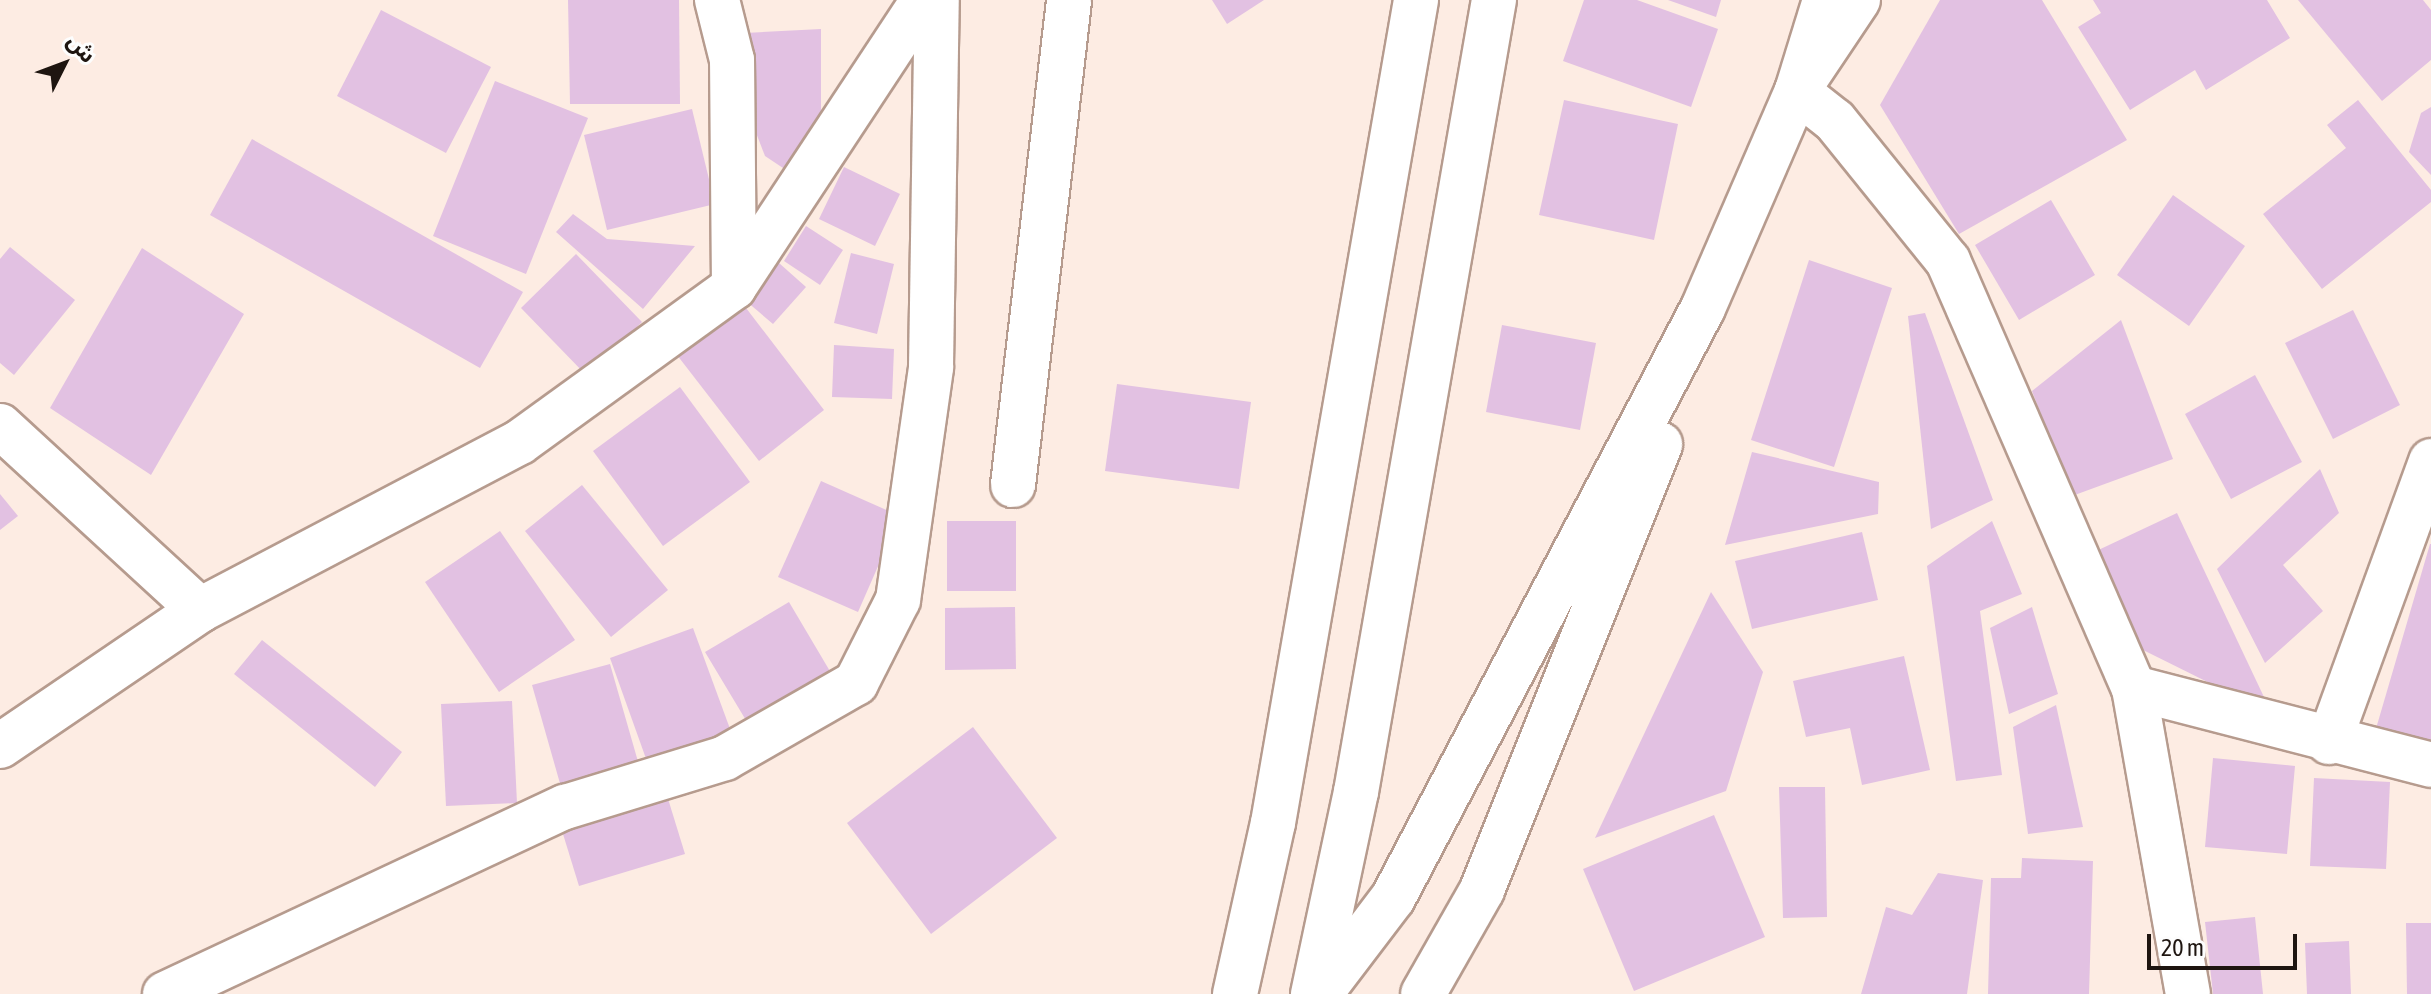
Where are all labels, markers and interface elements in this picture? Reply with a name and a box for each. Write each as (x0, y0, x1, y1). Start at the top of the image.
north arrow (24, 24, 104, 104)
text: ش (62, 28, 102, 68)
scale bar (2151, 918, 2301, 968)
text: 20 m (2161, 934, 2204, 961)

